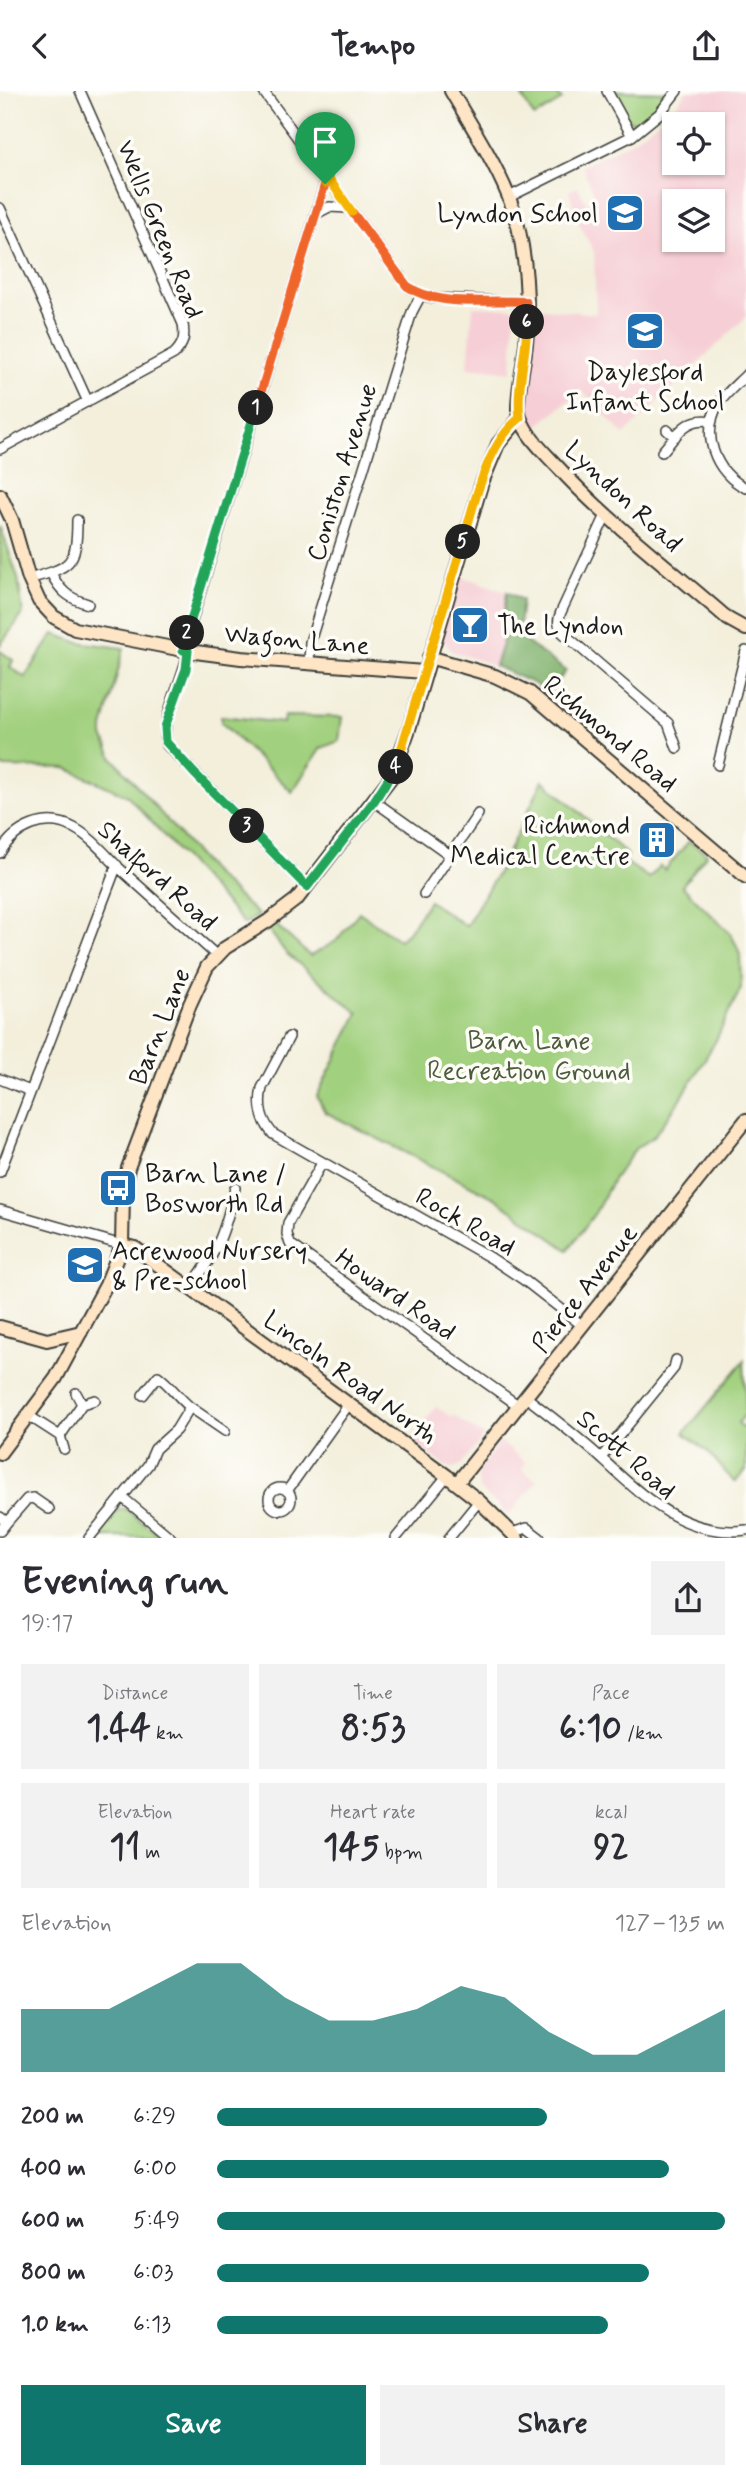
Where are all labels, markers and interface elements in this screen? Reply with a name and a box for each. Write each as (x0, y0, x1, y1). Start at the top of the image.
text: Tempo (331, 25, 415, 67)
icon: back (21, 27, 59, 65)
icon: share (687, 27, 725, 65)
pin (295, 112, 355, 184)
map controls (662, 112, 725, 252)
button: locate (662, 112, 725, 175)
icon: arrive (306, 123, 344, 161)
street label: Wells Green Road (108, 135, 210, 324)
button: layers (662, 189, 725, 252)
school or university icon: Lyndon School (604, 192, 646, 234)
place label: Lyndon School (437, 198, 598, 232)
pin: 6 (510, 305, 544, 339)
text: 6 (522, 309, 531, 334)
school or university icon: Daylesford Infant School (624, 310, 666, 352)
place label: Daylesford Infant School (566, 356, 724, 420)
street label: Coniston Avenue (300, 379, 386, 566)
pin: 1 (238, 391, 274, 425)
text: 1 (251, 395, 260, 420)
street label: Lyndon Road (556, 434, 689, 561)
pin: 5 (446, 525, 480, 559)
text: 5 (457, 529, 468, 554)
bar icon: The Lyndon (449, 604, 491, 646)
place label: The Lyndon (497, 610, 624, 644)
pin: 2 (170, 615, 204, 651)
street label: Wagon Lane (223, 618, 371, 667)
text: 2 (182, 620, 191, 645)
street label: Richmond Road (535, 668, 684, 801)
pin: 4 (378, 749, 414, 785)
text: 4 (390, 754, 401, 779)
pin: 3 (230, 809, 264, 843)
place label: Richmond Medical Centre (451, 810, 630, 874)
text: 3 (242, 813, 251, 838)
street label: Shalford Road (88, 814, 224, 941)
building icon: Richmond Medical Centre (636, 819, 678, 861)
street label: Barn Lane (122, 963, 200, 1090)
park label: Barn Lane Recreation Ground (427, 1025, 631, 1089)
place label: Barn Lane / Bosworth Rd (145, 1158, 286, 1222)
bus stop icon: Barn Lane / Bosworth Rd (97, 1167, 139, 1209)
street label: Rock Road (409, 1180, 521, 1265)
street label: Pierce Avenue (525, 1218, 646, 1360)
place label: Acrewood Nursery & Pre-school (112, 1235, 307, 1299)
street label: Howard Road (328, 1241, 462, 1350)
school or university icon: Acrewood Nursery & Pre-school (64, 1244, 106, 1286)
street label: Lincoln Road North (256, 1304, 444, 1453)
street label: Scott Road (569, 1403, 683, 1508)
text: Evening run (21, 1558, 228, 1607)
button: share (651, 1561, 725, 1635)
text: 19:17 (21, 1609, 73, 1639)
text: Distance (102, 1681, 168, 1706)
text: Time (353, 1681, 393, 1706)
text: Pace (592, 1681, 630, 1706)
text: 1.44 (86, 1706, 151, 1752)
text: 8:53 (341, 1706, 405, 1752)
text: 6:10 (559, 1706, 622, 1752)
text: km (151, 1721, 184, 1746)
text: /km (622, 1721, 663, 1746)
text: Elevation (98, 1800, 172, 1825)
text: Heart rate (330, 1800, 416, 1825)
text: kcal (595, 1800, 627, 1825)
text: 11 (110, 1825, 140, 1871)
text: 145 (323, 1825, 379, 1871)
text: 92 (593, 1825, 629, 1871)
text: m (140, 1840, 160, 1865)
text: bpm (379, 1840, 423, 1865)
text: Elevation (21, 1909, 112, 1939)
text: 127–135 m (615, 1909, 725, 1939)
text: 200 m (21, 2102, 84, 2132)
text: 6:29 (133, 2102, 176, 2132)
text: 400 m (21, 2154, 86, 2184)
text: 6:00 (133, 2154, 177, 2184)
text: 600 m (21, 2206, 84, 2236)
text: 5:49 (133, 2206, 180, 2236)
text: 800 m (21, 2258, 85, 2288)
text: 6:03 (133, 2258, 174, 2288)
text: 1.0 km (21, 2310, 89, 2340)
text: 6:13 (133, 2310, 171, 2340)
button: Save (21, 2385, 366, 2465)
button: Share (380, 2385, 725, 2465)

